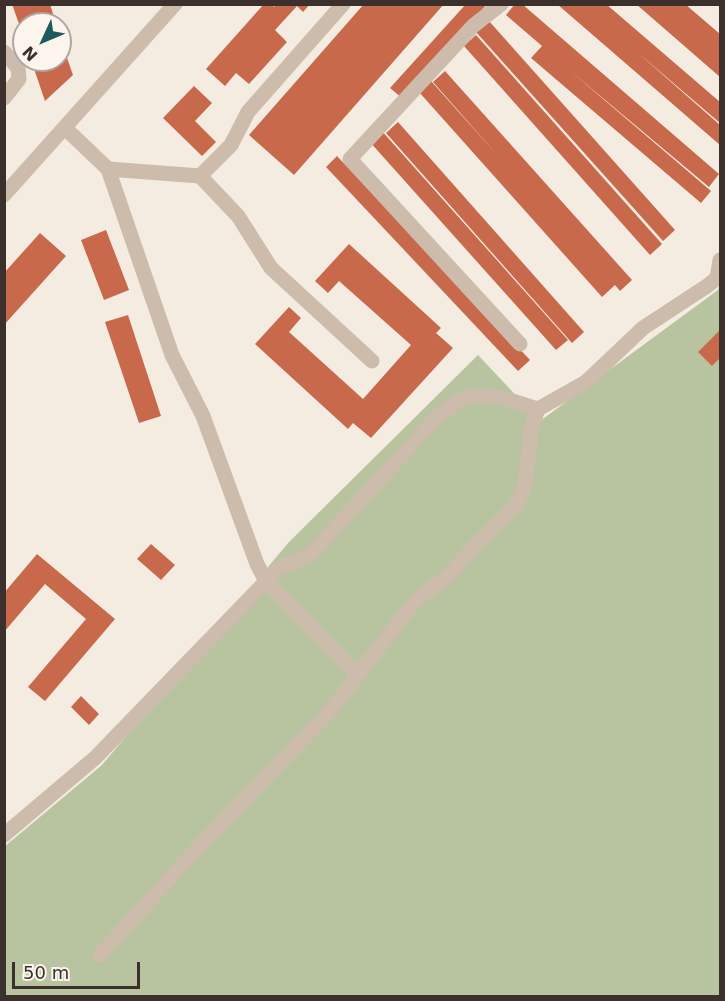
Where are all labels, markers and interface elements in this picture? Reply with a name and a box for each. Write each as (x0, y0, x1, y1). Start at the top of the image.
north arrow (12, 12, 72, 72)
text: N (19, 42, 42, 65)
scale bar (15, 950, 142, 988)
text: 50 m (23, 962, 69, 983)

